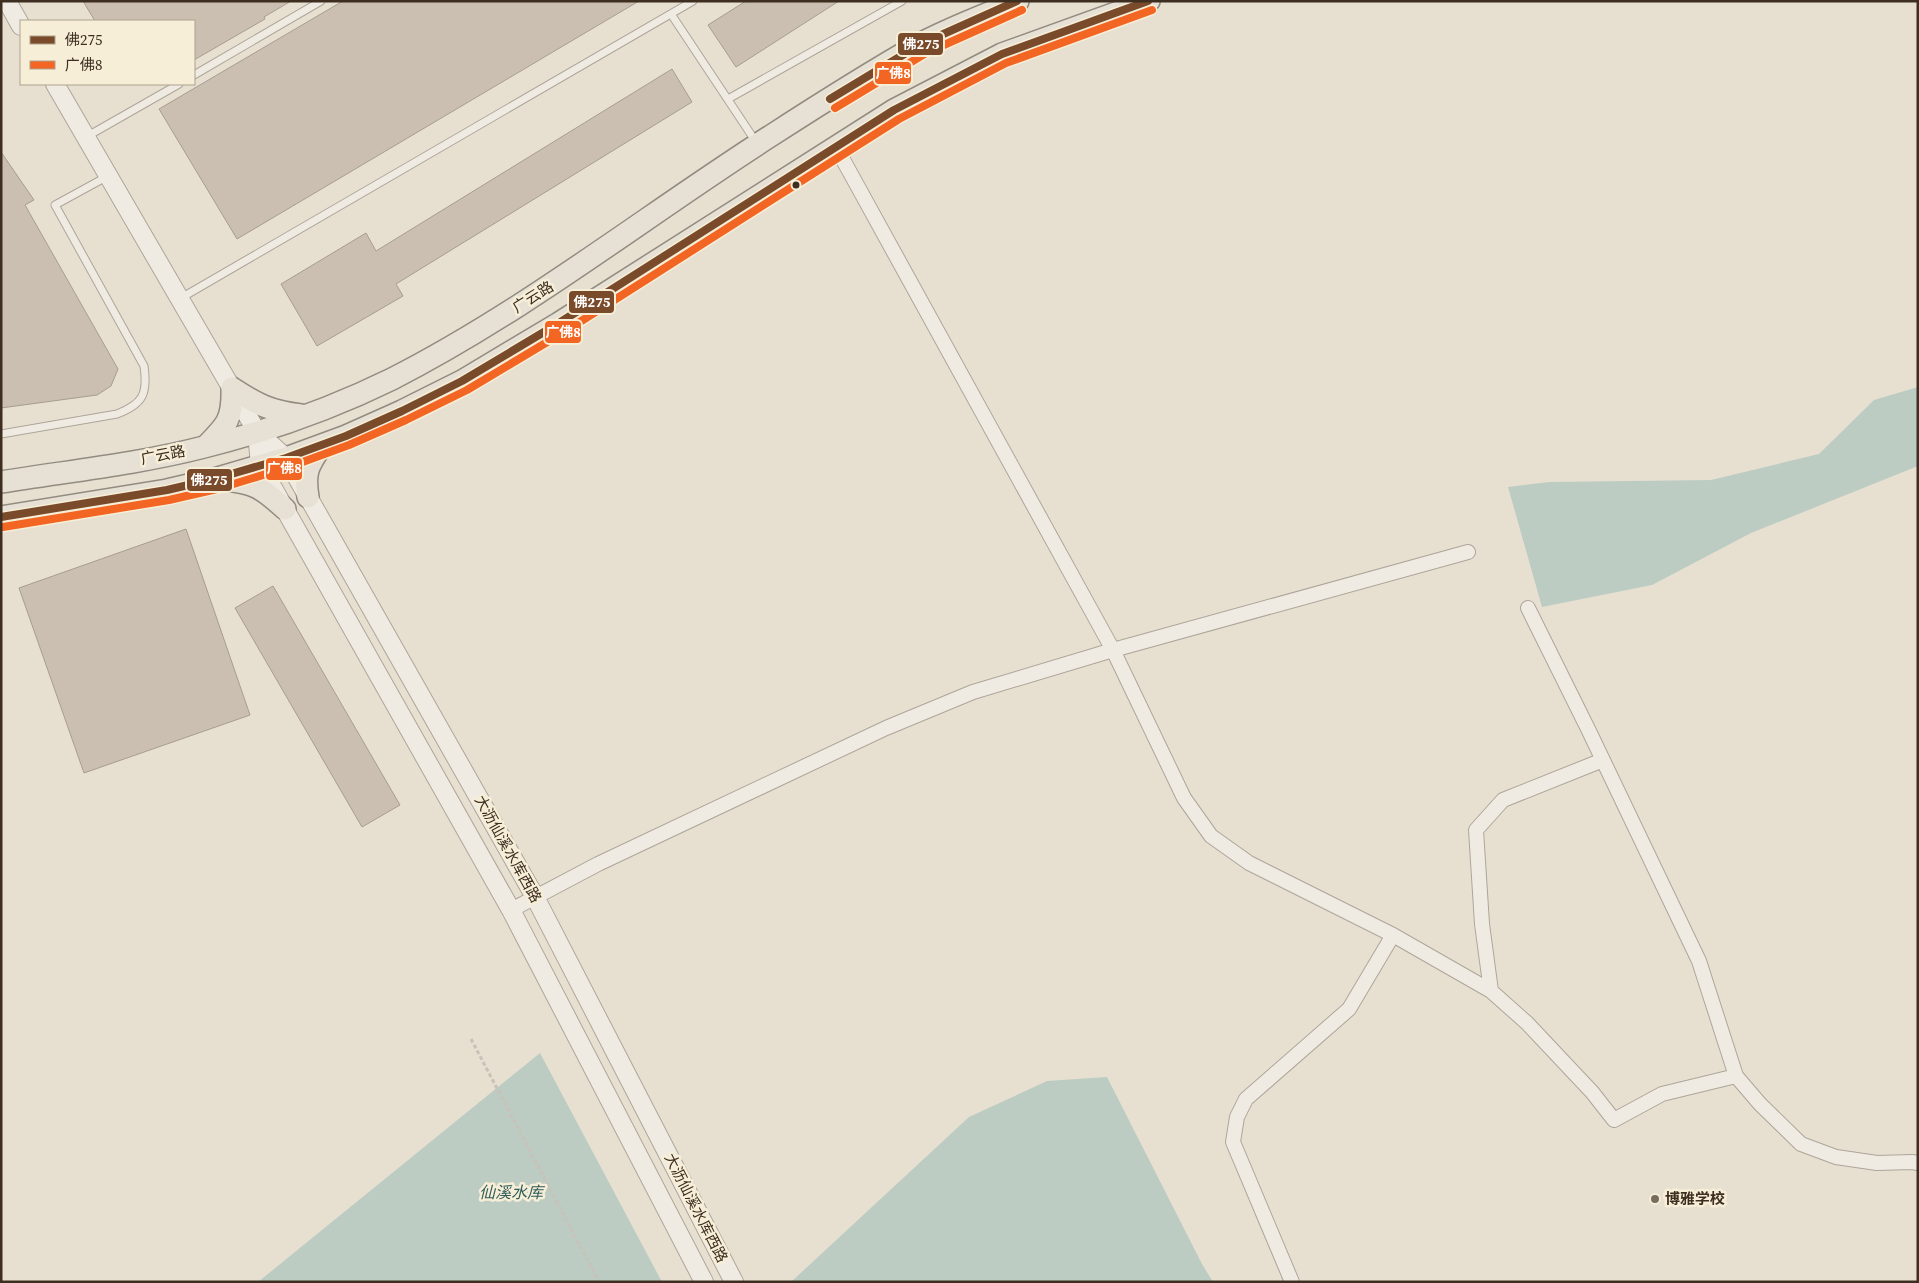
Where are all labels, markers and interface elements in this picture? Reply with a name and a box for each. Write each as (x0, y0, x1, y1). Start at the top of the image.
legend (20, 20, 195, 85)
text: 佛275 (65, 29, 103, 50)
line badge: 佛275 (897, 32, 944, 56)
text: 佛275 (903, 34, 940, 54)
text: 广佛8 (65, 54, 103, 75)
line badge: 广佛8 (874, 61, 912, 85)
text: 广佛8 (875, 63, 911, 83)
unlabelled marker (791, 180, 801, 190)
street label: 广云路 (508, 276, 557, 317)
line badge: 佛275 (568, 290, 615, 314)
text: 佛275 (574, 292, 611, 312)
line badge: 广佛8 (544, 320, 582, 344)
text: 广佛8 (545, 322, 581, 342)
street label: 广云路 (139, 440, 187, 469)
line badge: 广佛8 (265, 457, 303, 481)
text: 广佛8 (266, 458, 302, 478)
line badge: 佛275 (186, 468, 233, 492)
text: 佛275 (191, 470, 228, 490)
street label: 大沥仙溪水库西路 (470, 791, 547, 906)
street label: 大沥仙溪水库西路 (660, 1150, 733, 1266)
water label: 仙溪水库 (479, 1181, 546, 1203)
place label: 博雅学校 (1665, 1188, 1725, 1209)
marker: 博雅学校 (1649, 1193, 1661, 1205)

